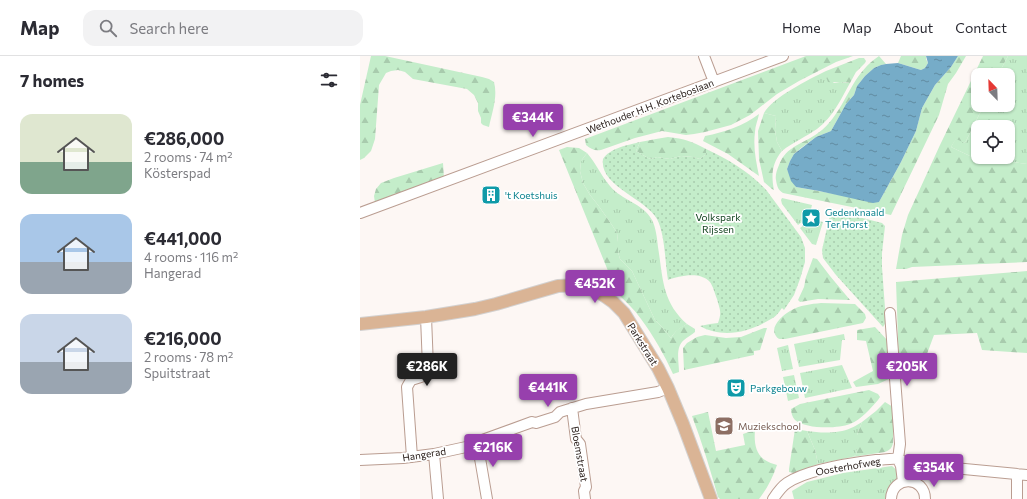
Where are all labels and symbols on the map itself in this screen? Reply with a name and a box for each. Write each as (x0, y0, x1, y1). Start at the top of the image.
north arrow (971, 68, 1015, 112)
street label: Wethouder H.H. Korteboslaan (585, 76, 715, 136)
pin: €344K (505, 104, 561, 138)
building icon: 't Koetshuis (480, 184, 502, 206)
place label: 't Koetshuis (505, 189, 558, 201)
place label: Gedenknaald Ter Horst (825, 206, 885, 230)
place icon: Gedenknaald Ter Horst (800, 207, 822, 229)
park label: Volkspark Rijssen (695, 211, 741, 235)
pin: €452K (567, 270, 623, 304)
street label: Parkstraat (625, 320, 661, 368)
pin: €286K (399, 353, 455, 387)
pin: €205K (879, 353, 935, 387)
pin: €441K (520, 374, 576, 408)
theatre icon: Parkgebouw (725, 377, 747, 399)
place label: Parkgebouw (750, 382, 807, 394)
school or university icon: Muziekschool (713, 415, 735, 437)
place label: Muziekschool (738, 420, 801, 432)
street label: Bloemstraat (569, 425, 591, 483)
pin: €216K (465, 434, 521, 468)
street label: Hangerad (401, 445, 447, 463)
street label: Oosterhofweg (814, 454, 882, 478)
pin: €354K (906, 454, 962, 488)

